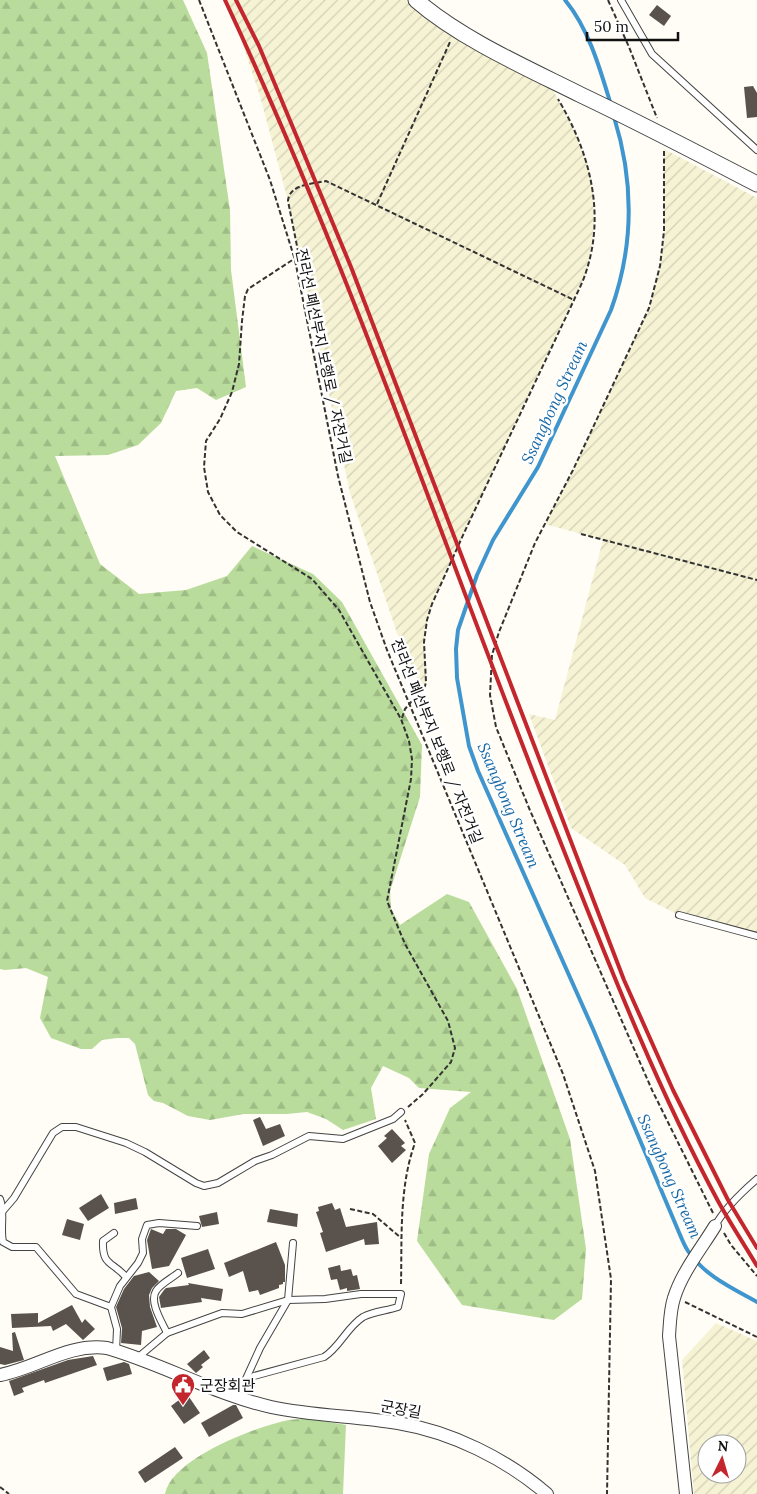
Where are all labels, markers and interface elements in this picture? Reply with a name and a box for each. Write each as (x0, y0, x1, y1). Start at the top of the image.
scale bar (587, 10, 678, 42)
text: 50 m (594, 17, 629, 36)
street label: 전라선 폐선부지 보행로 / 자전거길 (291, 247, 356, 465)
water label: Ssangbong Stream (517, 337, 591, 467)
street label: 전라선 폐선부지 보행로 / 자전거길 (386, 636, 487, 847)
water label: Ssangbong Stream (474, 739, 544, 871)
water label: Ssangbong Stream (634, 1111, 706, 1241)
public building icon: 군장회관 (170, 1372, 196, 1406)
place label: 군장회관 (200, 1376, 255, 1395)
street label: 군장길 (379, 1396, 423, 1422)
north arrow (697, 1434, 747, 1484)
text: N (717, 1437, 729, 1456)

